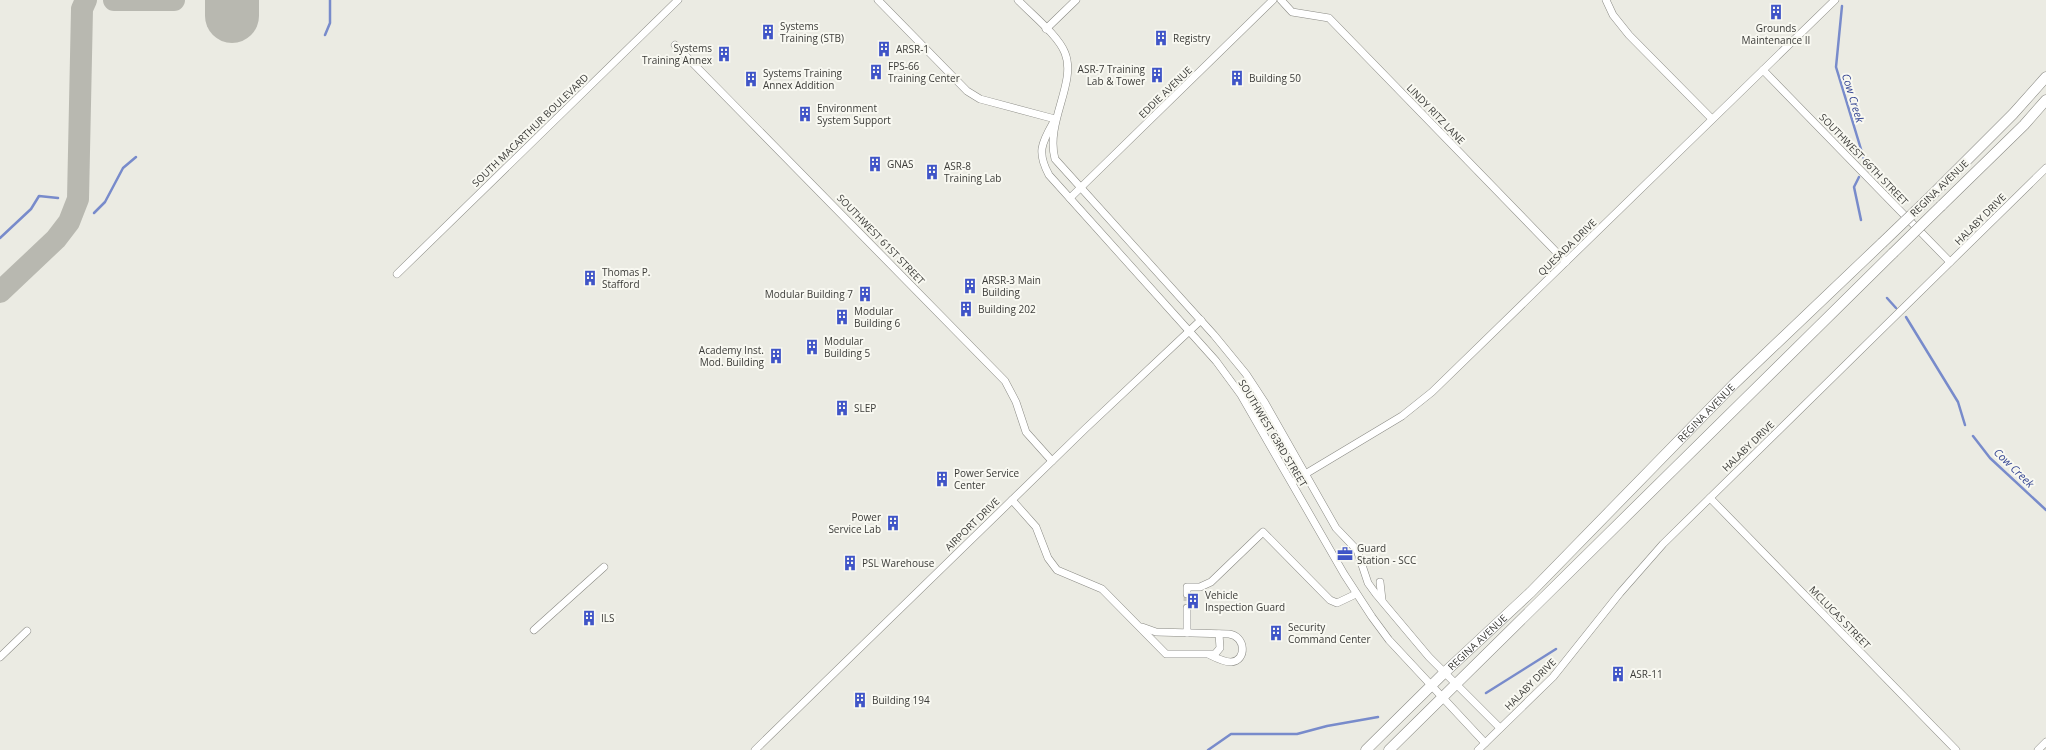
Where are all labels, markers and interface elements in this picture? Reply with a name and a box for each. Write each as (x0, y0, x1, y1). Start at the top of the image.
building icon: Grounds Maintenance II (1767, 3, 1785, 21)
place label: Systems Training (STB) (780, 19, 844, 45)
place label: Grounds Maintenance II (1742, 21, 1810, 47)
building icon: Systems Training (STB) (759, 23, 777, 41)
building icon: Registry (1152, 29, 1170, 47)
place label: Registry (1173, 31, 1211, 45)
building icon: ARSR-1 (875, 40, 893, 58)
place label: Systems Training Annex (642, 41, 713, 67)
place label: ARSR-1 (896, 42, 929, 56)
building icon: Systems Training Annex (715, 45, 733, 63)
place label: FPS-66 Training Center (888, 59, 960, 85)
place label: ASR-7 Training Lab & Tower (1078, 62, 1146, 88)
building icon: FPS-66 Training Center (867, 63, 885, 81)
street label: EDDIE AVENUE (1135, 63, 1195, 121)
place label: Systems Training Annex Addition (763, 66, 843, 92)
building icon: ASR-7 Training Lab & Tower (1148, 66, 1166, 84)
building icon: Building 50 (1228, 69, 1246, 87)
street label: SOUTH MACARTHUR BOULEVARD (469, 70, 591, 190)
building icon: Systems Training Annex Addition (742, 70, 760, 88)
place label: Building 50 (1249, 71, 1301, 85)
water label: Cow Creek (1839, 71, 1868, 125)
street label: LINDY RITZ LANE (1404, 81, 1468, 147)
place label: Environment System Support (817, 101, 891, 127)
building icon: Environment System Support (796, 105, 814, 123)
street label: SOUTHWEST 66TH STREET (1816, 110, 1912, 208)
building icon: GNAS (866, 155, 884, 173)
street label: REGINA AVENUE (1907, 156, 1971, 220)
place label: GNAS (887, 157, 914, 171)
place label: ASR-8 Training Lab (944, 159, 1001, 185)
building icon: ASR-8 Training Lab (923, 163, 941, 181)
street label: HALABY DRIVE (1951, 190, 2009, 248)
street label: SOUTHWEST 61ST STREET (834, 191, 928, 288)
street label: QUESADA DRIVE (1535, 215, 1599, 279)
place label: Thomas P. Stafford (602, 265, 650, 291)
building icon: Thomas P. Stafford (581, 269, 599, 287)
place label: ARSR-3 Main Building (982, 273, 1041, 299)
building icon: ARSR-3 Main Building (961, 277, 979, 295)
building icon: Modular Building 7 (856, 285, 874, 303)
place label: Modular Building 7 (765, 287, 853, 301)
building icon: Building 202 (957, 300, 975, 318)
place label: Building 202 (978, 302, 1036, 316)
place label: Modular Building 6 (854, 304, 900, 330)
building icon: Modular Building 6 (833, 308, 851, 326)
place label: Modular Building 5 (824, 334, 870, 360)
building icon: Modular Building 5 (803, 338, 821, 356)
place label: Academy Inst. Mod. Building (699, 343, 765, 369)
building icon: Academy Inst. Mod. Building (767, 347, 785, 365)
street label: SOUTHWEST 63RD STREET (1235, 377, 1311, 490)
street label: REGINA AVENUE (1674, 380, 1738, 445)
building icon: SLEP (833, 399, 851, 417)
place label: SLEP (854, 401, 876, 415)
street label: HALABY DRIVE (1719, 417, 1777, 475)
water label: Cow Creek (1991, 445, 2038, 491)
place label: Power Service Center (954, 466, 1020, 492)
building icon: Power Service Center (933, 470, 951, 488)
street label: AIRPORT DRIVE (942, 494, 1002, 554)
place label: Power Service Lab (828, 510, 881, 536)
building icon: Power Service Lab (884, 514, 902, 532)
place label: Guard Station - SCC (1357, 541, 1416, 567)
office icon: Guard Station - SCC (1336, 545, 1354, 563)
building icon: PSL Warehouse (841, 554, 859, 572)
place label: PSL Warehouse (862, 556, 935, 570)
street label: MCLUCAS STREET (1806, 583, 1874, 652)
place label: Vehicle Inspection Guard (1205, 588, 1285, 614)
building icon: Vehicle Inspection Guard (1184, 592, 1202, 610)
building icon: ILS (580, 609, 598, 627)
place label: ILS (601, 611, 615, 625)
street label: REGINA AVENUE (1444, 611, 1510, 673)
place label: Security Command Center (1288, 620, 1371, 646)
building icon: Security Command Center (1267, 624, 1285, 642)
street label: HALABY DRIVE (1501, 655, 1559, 713)
building icon: ASR-11 (1609, 665, 1627, 683)
place label: ASR-11 (1630, 667, 1663, 681)
building icon: Building 194 (851, 691, 869, 709)
place label: Building 194 (872, 693, 930, 707)

